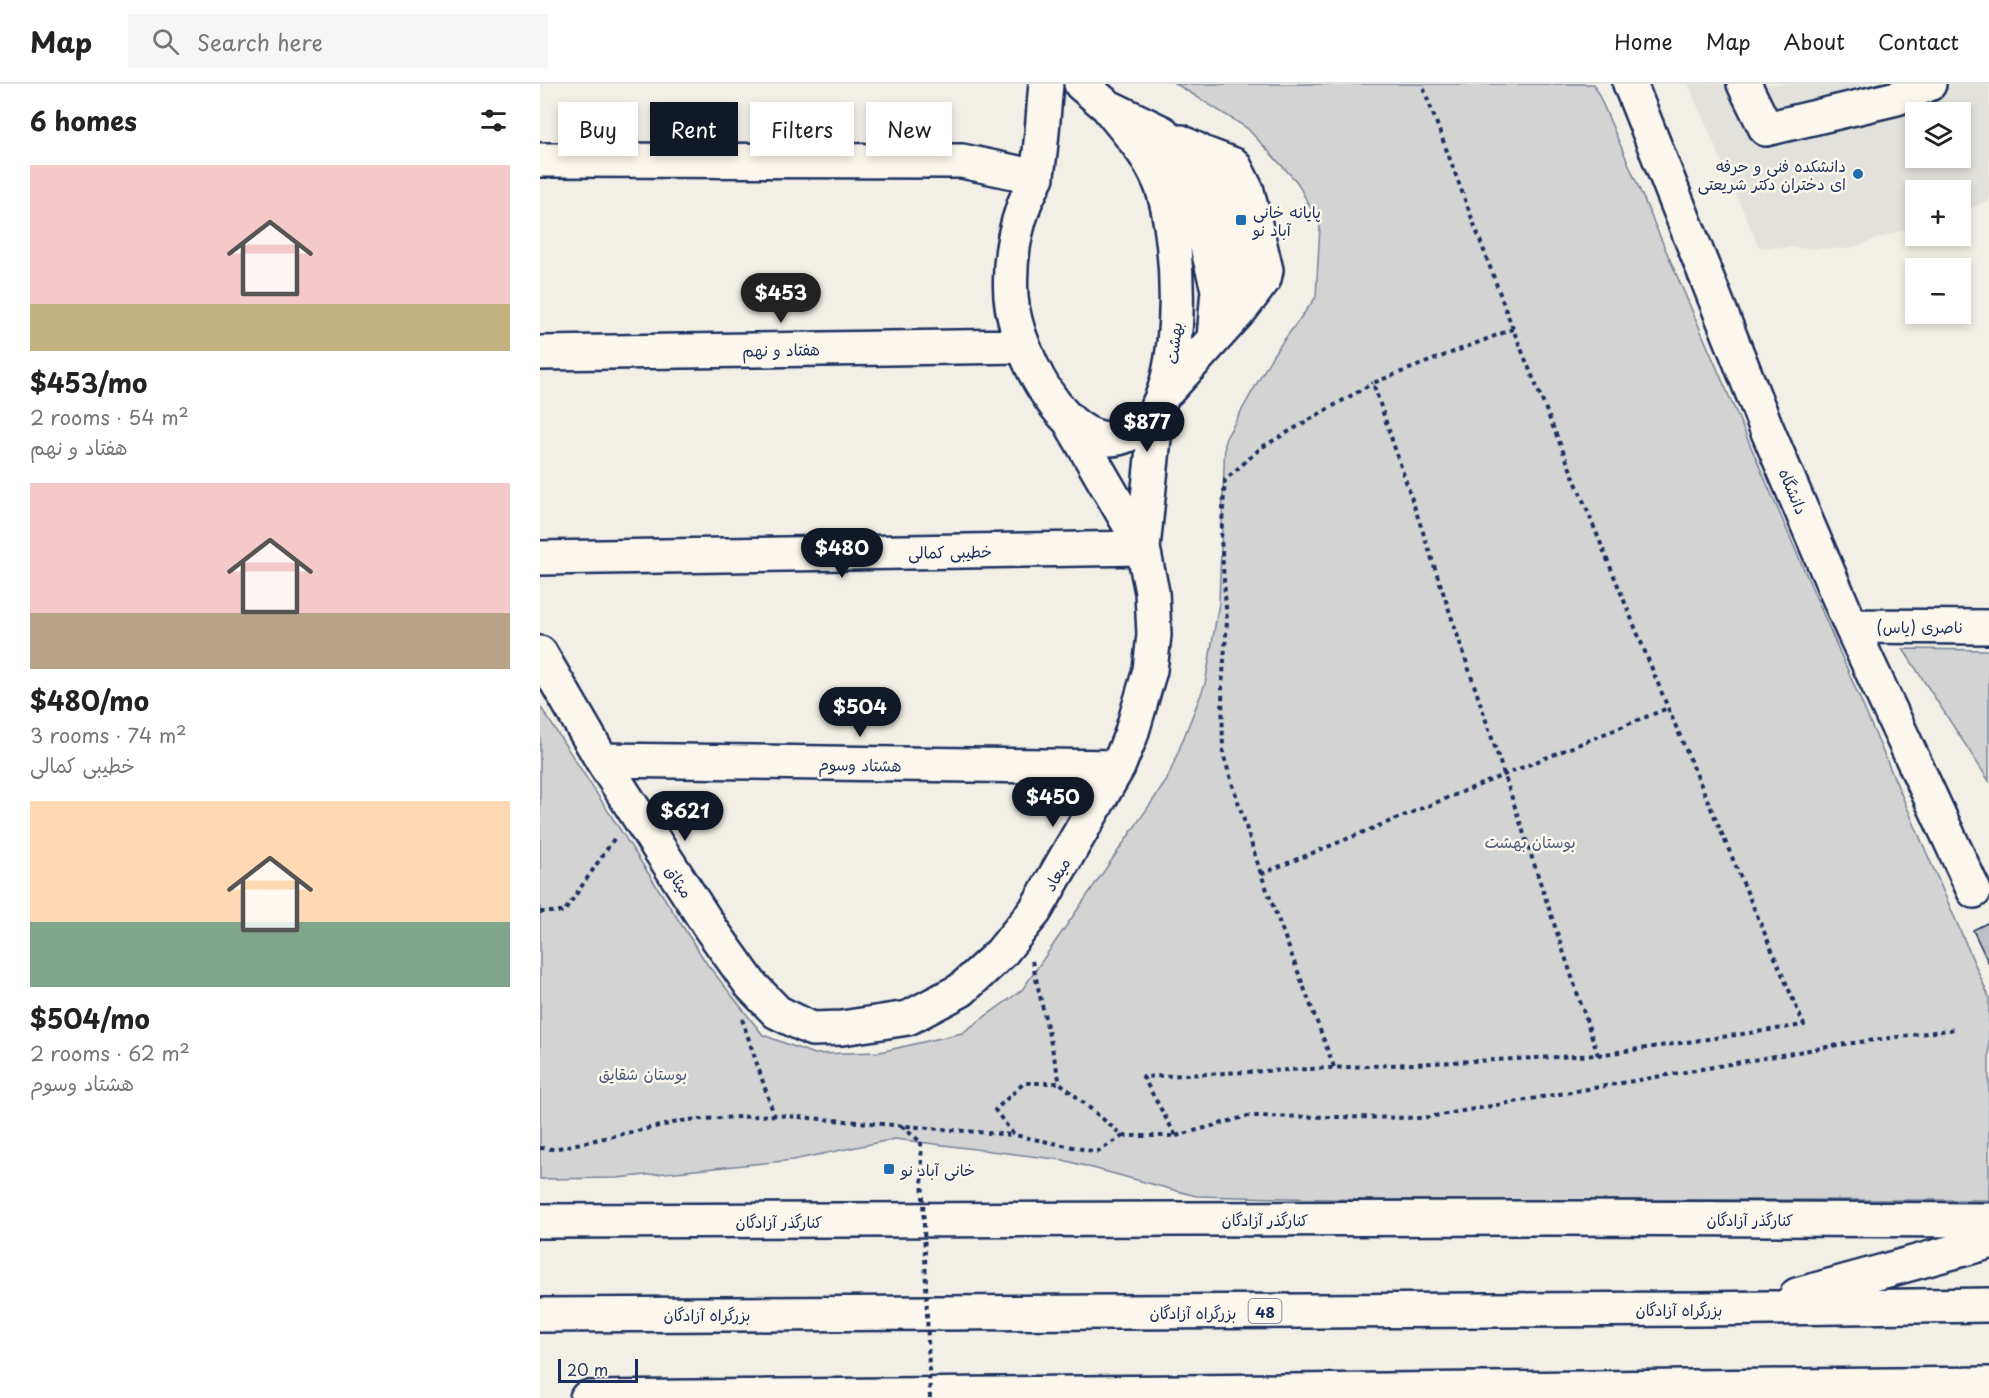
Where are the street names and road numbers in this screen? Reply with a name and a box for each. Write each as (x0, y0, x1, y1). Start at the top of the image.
street label: بهشت (1159, 321, 1187, 365)
street label: هفتاد و نهم (742, 336, 820, 364)
street label: دانشگاه (1774, 464, 1814, 518)
street label: خطیبی کمالی (908, 538, 992, 564)
street label: ناصری (یاس) (1876, 614, 1964, 638)
street label: هشتاد وسوم (818, 751, 902, 779)
street label: میعاد (1037, 853, 1075, 895)
street label: میثاق (660, 860, 700, 902)
street label: کنارگذر آزادگان (1222, 1207, 1309, 1231)
street label: کنارگذر آزادگان (1707, 1207, 1794, 1231)
street label: کنارگذر آزادگان (736, 1209, 823, 1233)
street label: بزرگراه آزادگان (1636, 1297, 1723, 1321)
road number: 48 (1248, 1299, 1282, 1323)
street label: بزرگراه آزادگان (1150, 1300, 1237, 1324)
street label: بزرگراه آزادگان (664, 1302, 751, 1326)

